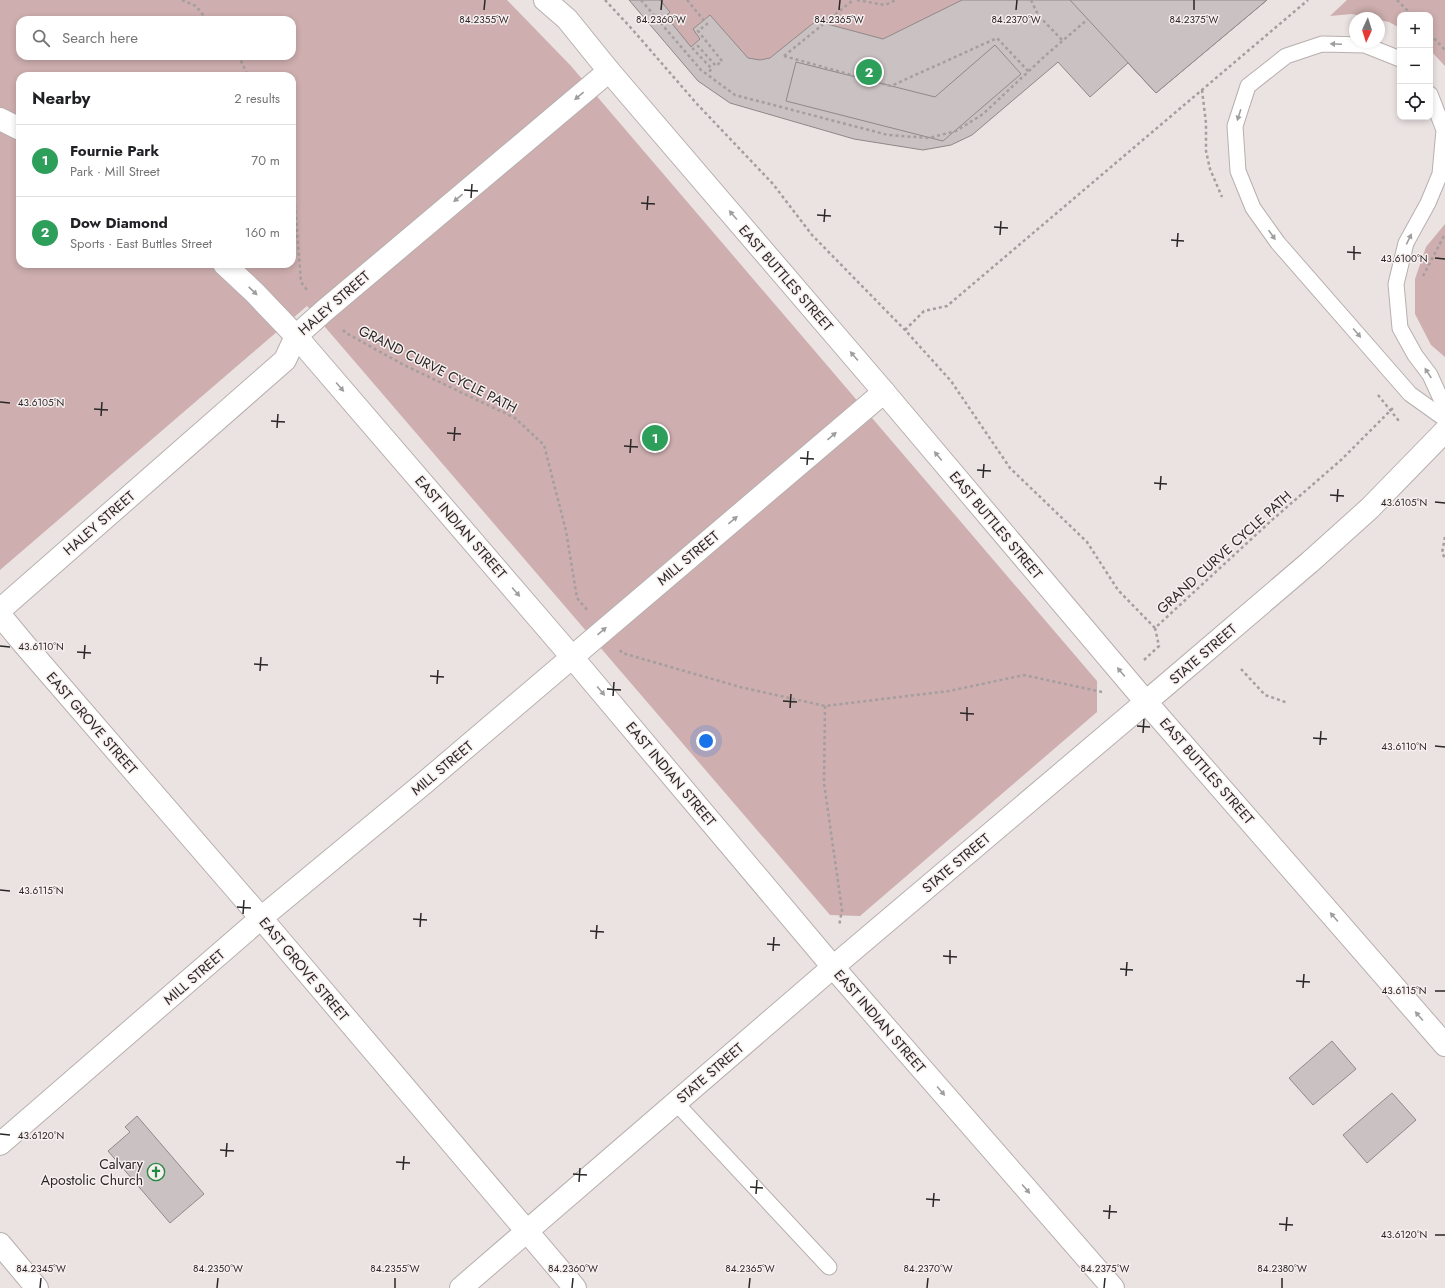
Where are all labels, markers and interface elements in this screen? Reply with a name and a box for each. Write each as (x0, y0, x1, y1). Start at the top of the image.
text: 84.2355°W (459, 12, 509, 27)
text: 84.2360°W (636, 12, 686, 27)
text: 84.2365°W (814, 12, 864, 27)
text: 84.2370°W (991, 12, 1041, 27)
text: 84.2375°W (1170, 12, 1219, 27)
north arrow (1349, 12, 1385, 48)
map controls (1397, 12, 1433, 120)
button: + (1397, 12, 1433, 48)
search box (16, 16, 296, 60)
icon: search (30, 27, 52, 49)
text: Search here (62, 27, 138, 49)
one-way arrow (1330, 41, 1342, 48)
button: − (1397, 48, 1433, 84)
pin: 2 (856, 57, 882, 87)
button: locate (1397, 84, 1433, 120)
text: Nearby (32, 86, 90, 110)
text: 2 results (234, 89, 280, 108)
one-way arrow (574, 91, 584, 100)
one-way arrow (1236, 109, 1242, 121)
text: Fournie Park (70, 140, 159, 162)
text: 1 (42, 151, 48, 170)
text: 70 m (251, 151, 280, 170)
text: Park · Mill Street (70, 162, 160, 181)
one-way arrow (453, 193, 464, 202)
one-way arrow (728, 210, 737, 220)
text: Dow Diamond (70, 212, 168, 234)
street label: EAST BUTTLES STREET (734, 220, 838, 336)
text: 2 (41, 223, 49, 242)
text: 160 m (245, 223, 280, 242)
one-way arrow (1268, 230, 1276, 240)
text: Sports · East Buttles Street (70, 234, 212, 253)
one-way arrow (1406, 234, 1412, 245)
text: 43.6100°N (1381, 251, 1427, 266)
street label: HALEY STREET (294, 266, 375, 340)
one-way arrow (248, 286, 258, 296)
street label: GRAND CURVE CYCLE PATH (355, 320, 521, 418)
one-way arrow (1352, 329, 1361, 338)
one-way arrow (849, 351, 858, 362)
one-way arrow (1424, 367, 1431, 379)
one-way arrow (335, 382, 344, 393)
text: 43.6105°N (18, 395, 64, 410)
pin: 1 (642, 423, 668, 453)
one-way arrow (826, 431, 837, 440)
one-way arrow (933, 450, 942, 461)
street label: EAST BUTTLES STREET (945, 467, 1047, 584)
street label: EAST INDIAN STREET (411, 471, 512, 583)
street label: HALEY STREET (59, 486, 140, 560)
street label: GRAND CURVE CYCLE PATH (1152, 486, 1296, 618)
text: 43.6105°N (1381, 495, 1427, 510)
one-way arrow (727, 515, 738, 524)
street label: MILL STREET (653, 526, 724, 590)
one-way arrow (512, 586, 521, 597)
street label: STATE STREET (1165, 619, 1241, 689)
one-way arrow (596, 627, 607, 636)
text: 43.6110°N (18, 639, 64, 654)
street label: EAST GROVE STREET (42, 667, 142, 779)
one-way arrow (1117, 667, 1126, 678)
one-way arrow (596, 685, 605, 696)
street label: EAST BUTTLES STREET (1155, 713, 1259, 829)
street label: EAST INDIAN STREET (621, 717, 721, 831)
your location (696, 731, 716, 751)
street label: MILL STREET (407, 736, 478, 800)
text: 43.6110°N (1381, 739, 1427, 754)
street label: STATE STREET (918, 828, 995, 897)
text: 43.6115°N (18, 883, 64, 898)
one-way arrow (1330, 912, 1339, 923)
street label: EAST GROVE STREET (255, 913, 354, 1025)
street label: MILL STREET (159, 944, 229, 1009)
street label: EAST INDIAN STREET (830, 965, 931, 1077)
text: 43.6115°N (1381, 983, 1427, 998)
one-way arrow (1415, 1010, 1424, 1021)
street label: STATE STREET (672, 1038, 748, 1108)
one-way arrow (936, 1086, 946, 1096)
text: 43.6120°N (18, 1128, 64, 1143)
place label: Calvary Apostolic Church (41, 1154, 144, 1190)
church icon: Calvary Apostolic Church (146, 1162, 166, 1182)
one-way arrow (1022, 1184, 1031, 1194)
text: 43.6120°N (1381, 1227, 1427, 1242)
text: 84.2345°W (16, 1261, 66, 1276)
text: 84.2350°W (193, 1261, 243, 1276)
text: 84.2355°W (370, 1261, 420, 1276)
text: 84.2360°W (548, 1261, 598, 1276)
text: 84.2365°W (725, 1261, 775, 1276)
text: 84.2370°W (903, 1261, 953, 1276)
text: 84.2375°W (1081, 1261, 1130, 1276)
text: 84.2380°W (1257, 1261, 1307, 1276)

